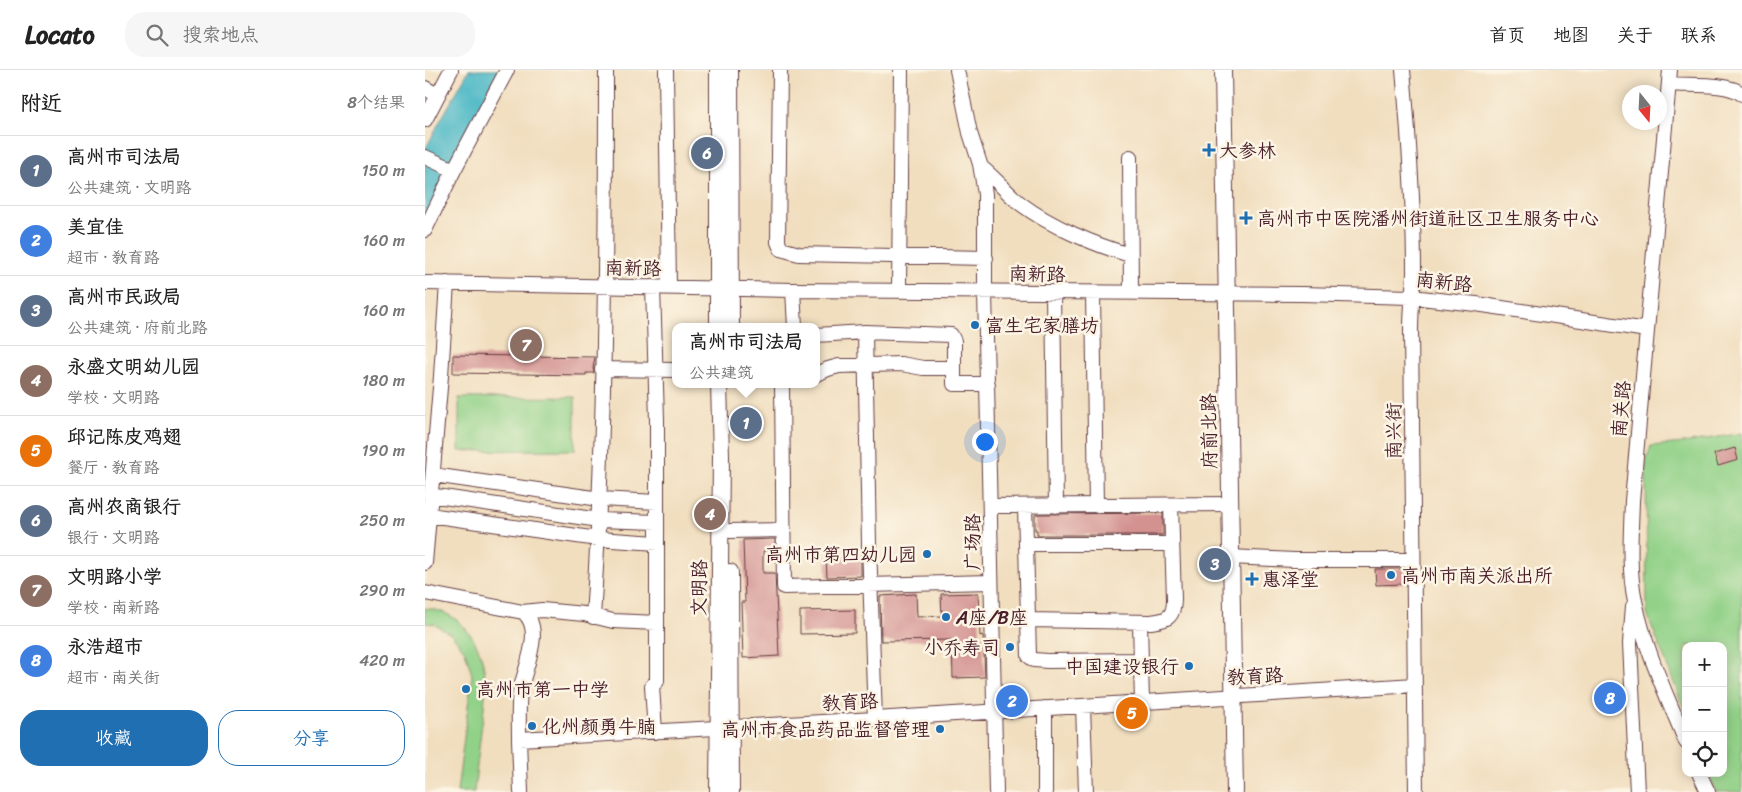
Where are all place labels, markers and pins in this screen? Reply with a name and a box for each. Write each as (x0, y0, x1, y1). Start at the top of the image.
pin: 6 (691, 134, 723, 172)
place label: 大参林 (1219, 134, 1276, 167)
marker: 大参林 (1203, 144, 1215, 156)
place label: 高州市中医院潘州街道社区卫生服务中心 (1257, 202, 1599, 235)
marker: 高州市中医院潘州街道社区卫生服务中心 (1239, 211, 1253, 225)
place label: 富生宅家膳坊 (985, 309, 1099, 342)
marker: 富生宅家膳坊 (969, 319, 981, 331)
pin: 7 (510, 326, 542, 364)
pin: 1 (730, 404, 762, 442)
pin: 4 (694, 495, 726, 533)
place label: 高州市第四幼儿园 (765, 538, 917, 571)
pin: 3 (1199, 545, 1231, 583)
marker: 高州市第四幼儿园 (921, 548, 933, 560)
place label: 高州市南关派出所 (1401, 559, 1553, 592)
place label: 惠泽堂 (1262, 563, 1319, 596)
marker: 高州市南关派出所 (1385, 569, 1397, 581)
marker: 惠泽堂 (1246, 573, 1258, 585)
place label: A座/B座 (955, 601, 1028, 634)
marker: A座/B座 (940, 611, 952, 623)
place label: 小乔寿司 (924, 631, 1000, 664)
marker: 小乔寿司 (1004, 641, 1016, 653)
place label: 中国建设银行 (1065, 650, 1179, 683)
marker: 中国建设银行 (1183, 660, 1195, 672)
place label: 高州市第一中学 (476, 673, 609, 706)
pin: 8 (1594, 679, 1626, 717)
pin: 2 (996, 682, 1028, 720)
marker: 高州市第一中学 (460, 683, 472, 695)
pin: 5 (1116, 694, 1148, 732)
place label: 化州颜勇牛腩 (542, 710, 656, 743)
place label: 高州市食品药品监督管理 (721, 713, 930, 746)
marker: 化州颜勇牛腩 (526, 720, 538, 732)
marker: 高州市食品药品监督管理 (934, 723, 946, 735)

